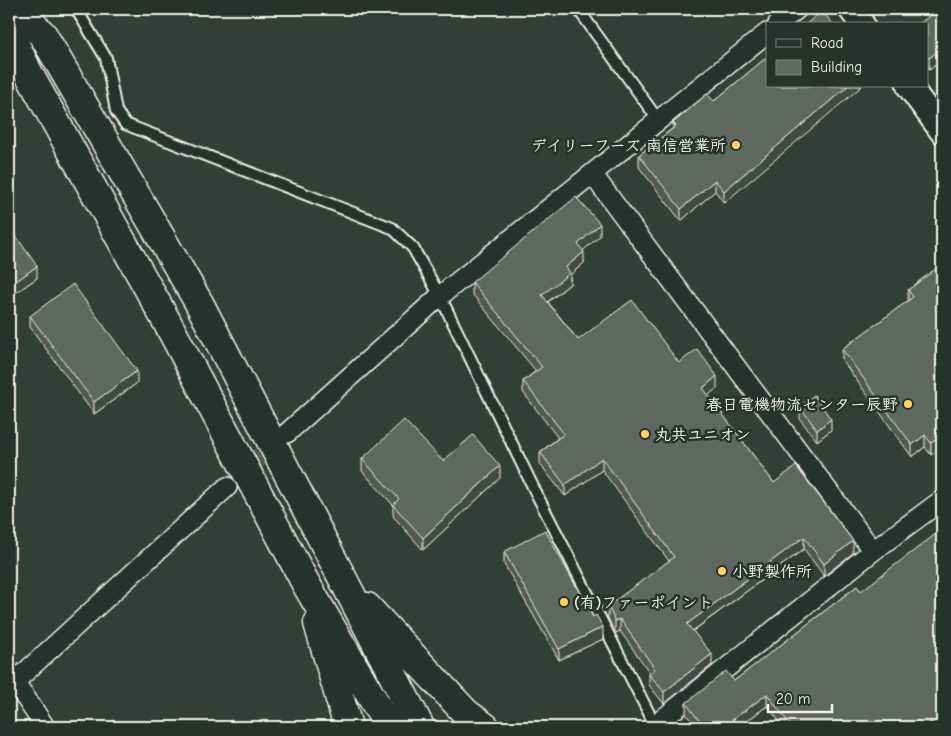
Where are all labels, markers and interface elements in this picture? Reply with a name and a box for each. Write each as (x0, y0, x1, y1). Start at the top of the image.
legend (766, 22, 928, 88)
text: Road (811, 34, 843, 52)
text: Building (811, 58, 862, 76)
place label: デイリーフーズ 南信営業所 (531, 137, 726, 155)
marker: デイリーフーズ 南信営業所 (730, 139, 742, 151)
place label: 春日電機物流センター辰野 (706, 396, 898, 414)
marker: 春日電機物流センター辰野 (902, 398, 914, 410)
place label: 丸共ユニオン (655, 426, 751, 444)
marker: 丸共ユニオン (639, 428, 651, 440)
place label: 小野製作所 (732, 563, 812, 581)
marker: 小野製作所 (716, 565, 728, 577)
place label: (有)ファーポイント (574, 594, 713, 612)
marker: (有)ファーポイント (558, 596, 570, 608)
scale bar (768, 681, 832, 713)
text: 20 m (776, 690, 810, 708)

